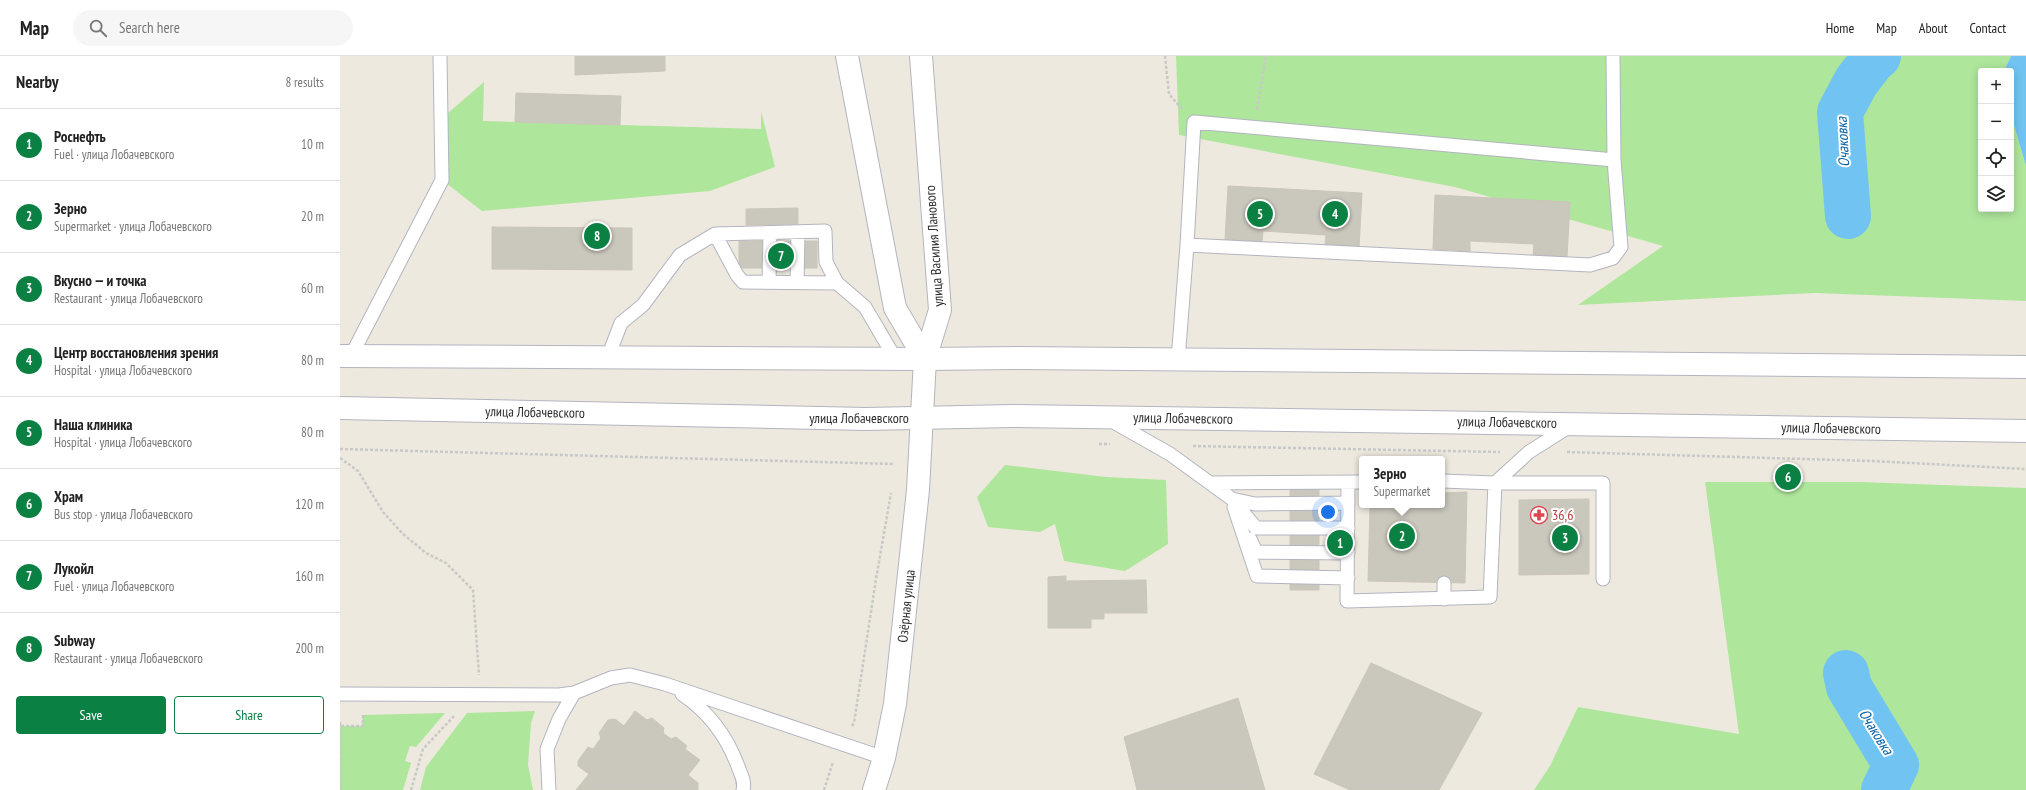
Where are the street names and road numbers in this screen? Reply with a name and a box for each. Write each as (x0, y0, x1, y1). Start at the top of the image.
street label: улица Василия Ланового (921, 185, 947, 307)
street label: улица Лобачевского (485, 402, 585, 422)
street label: улица Лобачевского (1133, 408, 1233, 428)
street label: улица Лобачевского (809, 409, 909, 427)
street label: улица Лобачевского (1457, 412, 1557, 432)
street label: улица Лобачевского (1781, 418, 1881, 438)
street label: Озёрная улица (893, 569, 919, 643)

